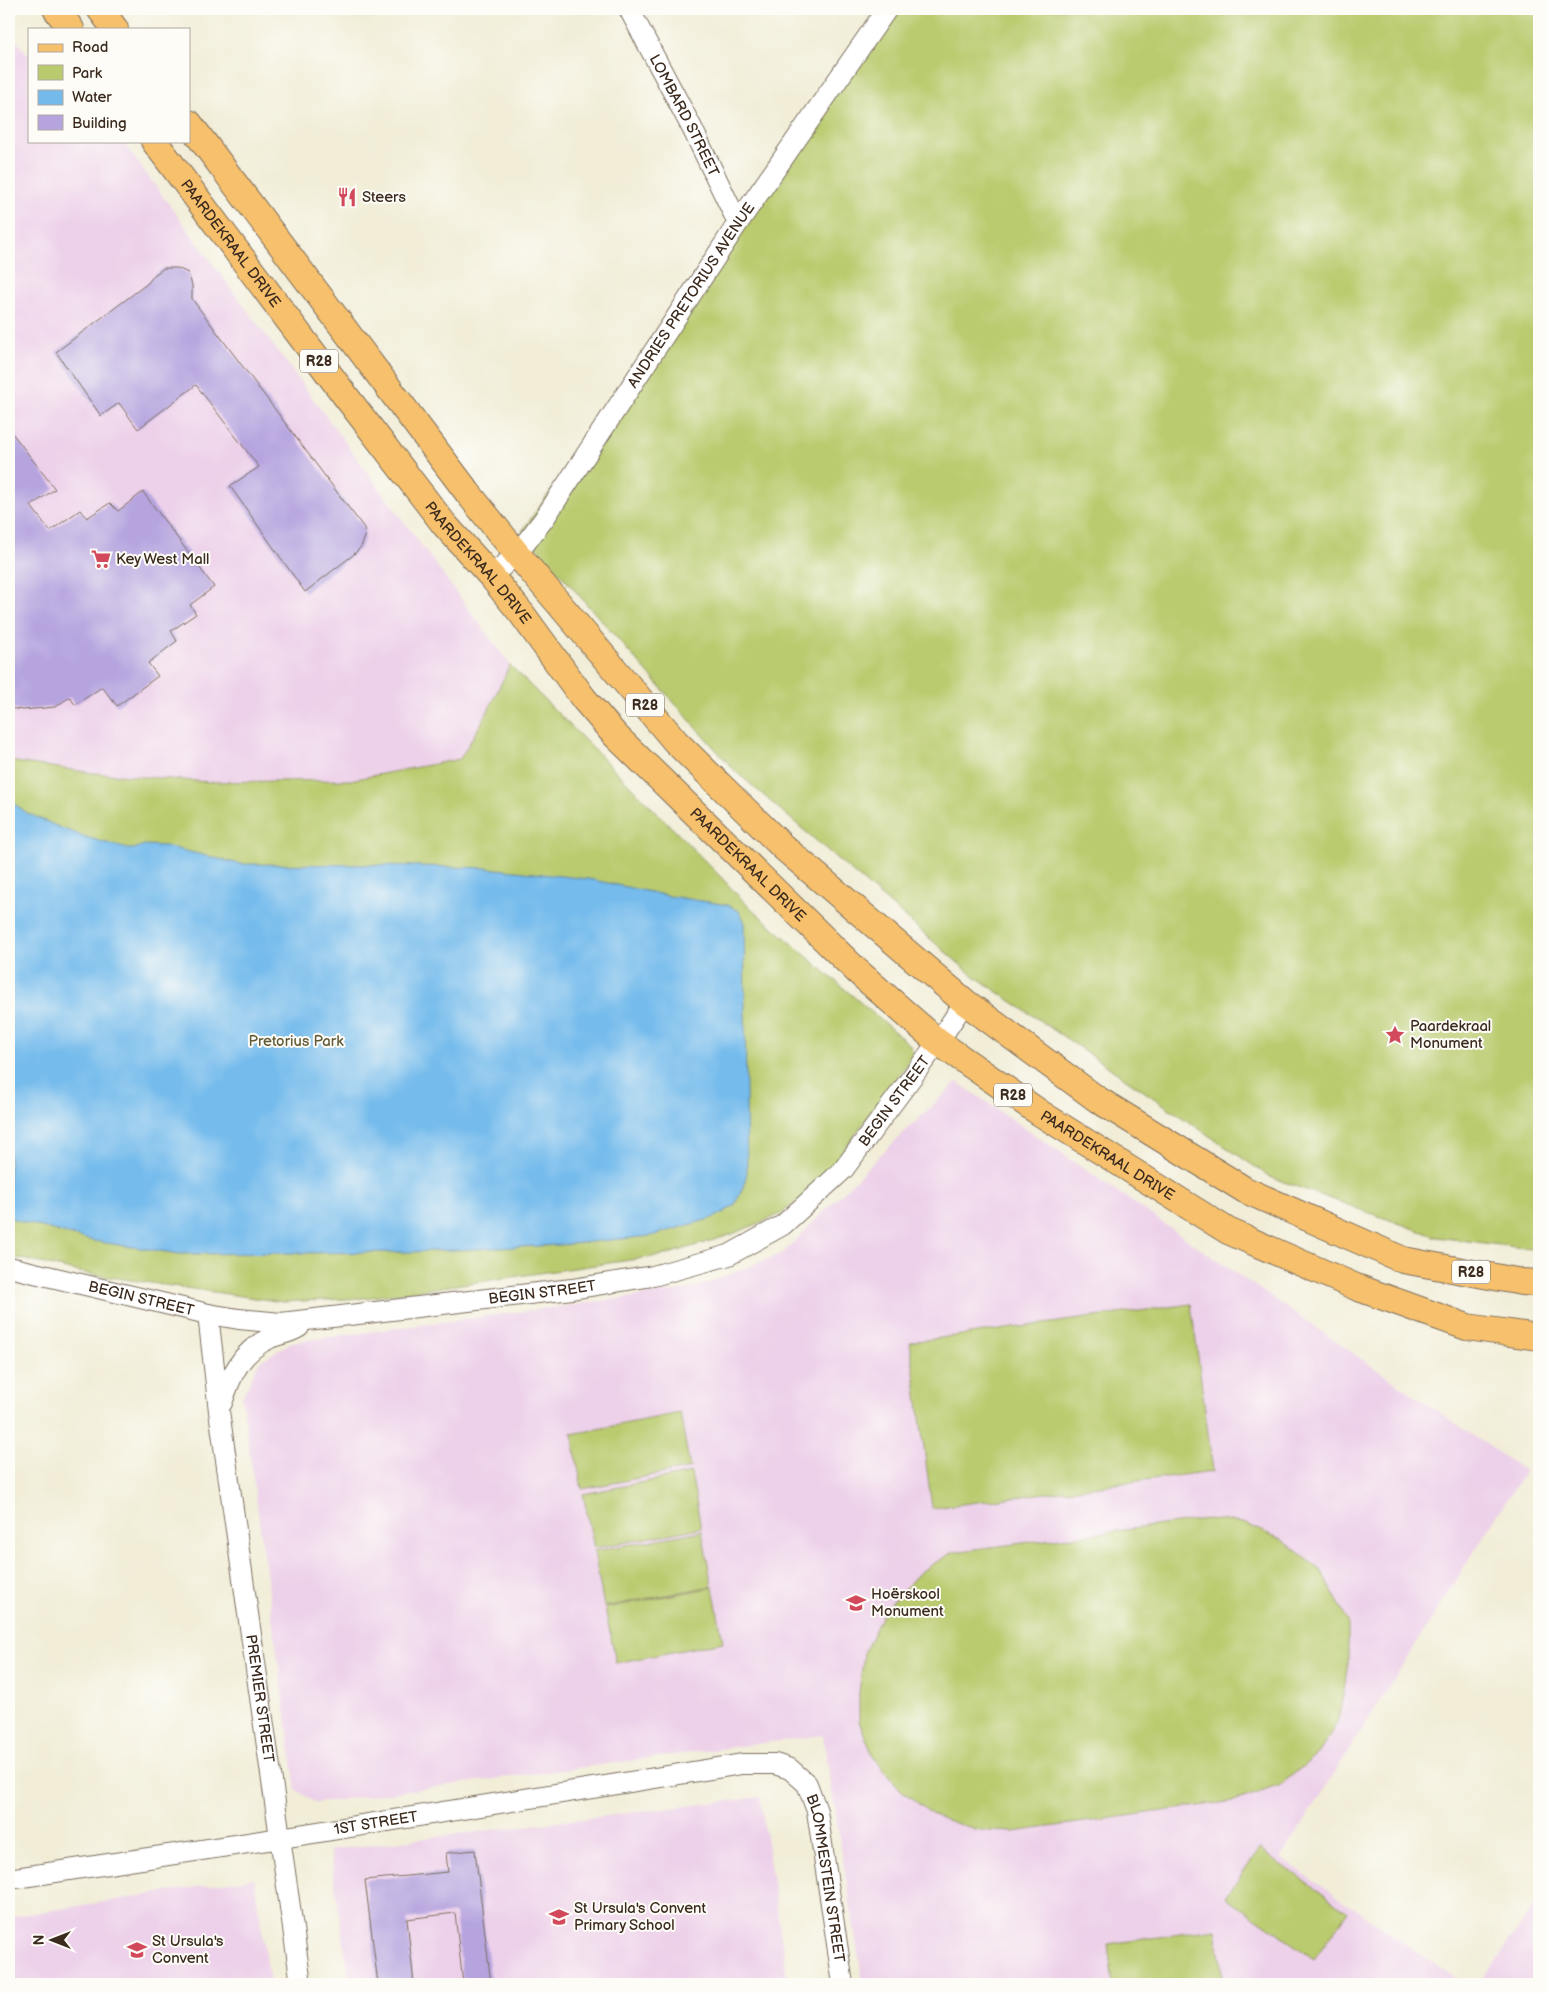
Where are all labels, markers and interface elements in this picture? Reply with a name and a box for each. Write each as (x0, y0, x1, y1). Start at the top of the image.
legend (28, 28, 190, 142)
text: Road (72, 38, 108, 57)
street label: LOMBARD STREET (645, 51, 723, 180)
text: Park (72, 64, 103, 83)
text: Water (72, 88, 112, 107)
text: Building (72, 114, 127, 133)
street label: PAARDEKRAAL DRIVE (176, 176, 285, 311)
restaurant icon: Steers (336, 186, 358, 208)
place label: Steers (362, 188, 406, 207)
street label: ANDRIES PRETORIUS AVENUE (624, 199, 759, 392)
road number: R28 (300, 350, 338, 372)
street label: PAARDEKRAAL DRIVE (420, 498, 535, 628)
supermarket icon: Key West Mall (90, 548, 112, 570)
place label: Key West Mall (116, 550, 209, 569)
road number: R28 (626, 694, 664, 716)
street label: PAARDEKRAAL DRIVE (685, 804, 810, 926)
place label: Paardekraal Monument (1410, 1017, 1491, 1053)
place icon: Paardekraal Monument (1384, 1024, 1406, 1046)
park label: Pretorius Park (249, 1032, 344, 1051)
street label: BEGIN STREET (855, 1052, 934, 1150)
road number: R28 (994, 1084, 1032, 1106)
street label: PAARDEKRAAL DRIVE (1037, 1107, 1178, 1205)
road number: R28 (1452, 1260, 1490, 1284)
street label: BEGIN STREET (487, 1276, 597, 1309)
street label: BEGIN STREET (86, 1277, 196, 1320)
place label: Hoërskool Monument (871, 1585, 944, 1621)
school or university icon: Hoërskool Monument (845, 1592, 867, 1614)
street label: PREMIER STREET (241, 1633, 278, 1764)
street label: BLOMMESTEIN STREET (802, 1791, 849, 1964)
street label: 1ST STREET (332, 1807, 419, 1839)
place label: St Ursula's Convent Primary School (574, 1899, 707, 1935)
school or university icon: St Ursula's Convent Primary School (548, 1906, 570, 1928)
north arrow (28, 1916, 78, 1966)
place label: St Ursula's Convent (152, 1932, 224, 1968)
text: N (31, 1935, 48, 1945)
school or university icon: St Ursula's Convent (126, 1939, 148, 1961)

